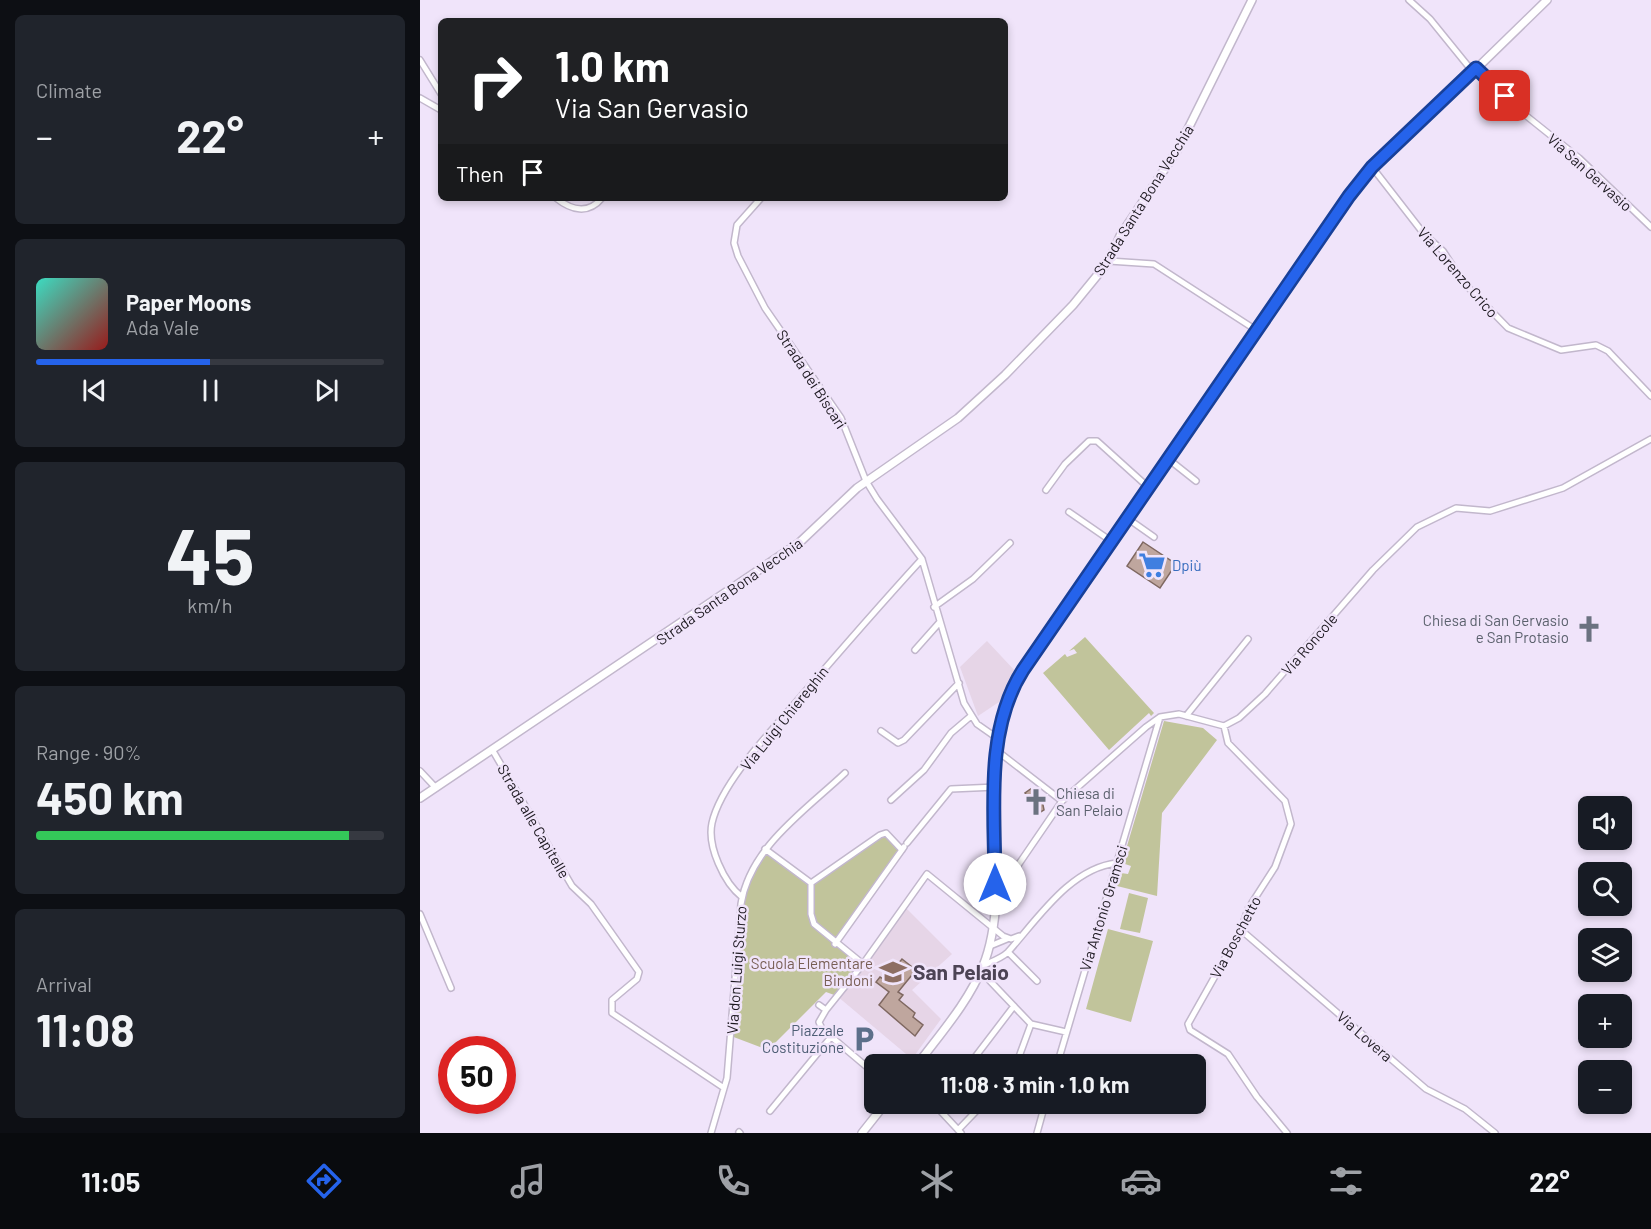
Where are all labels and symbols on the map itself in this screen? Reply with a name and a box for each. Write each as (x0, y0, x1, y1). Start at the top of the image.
pin (1479, 70, 1530, 121)
street label: Strada Santa Bona Vecchia (1089, 121, 1197, 279)
street label: Via San Gervasio (1544, 129, 1636, 215)
street label: Via Lorenzo Crico (1414, 223, 1502, 321)
street label: Strada dei Biscari (773, 326, 851, 432)
street label: Strada Santa Bona Vecchia (652, 534, 806, 648)
supermarket icon: Dpiù (1137, 550, 1167, 580)
place label: Dpiù (1172, 556, 1201, 574)
street label: Via Roncole (1277, 609, 1341, 679)
place label: Chiesa di San Gervasio e San Protasio (1423, 611, 1569, 646)
church icon: Chiesa di San Gervasio e San Protasio (1574, 614, 1604, 644)
street label: Via Luigi Chiereghin (736, 662, 832, 774)
street label: Strada alle Capitelle (494, 761, 574, 881)
place label: Chiesa di San Pelaio (1056, 784, 1123, 819)
church icon: Chiesa di San Pelaio (1021, 787, 1051, 817)
street label: Via Antonio Gramsci (1075, 843, 1131, 973)
position arrow (963, 852, 1027, 916)
street label: Via Boschetto (1206, 893, 1264, 981)
street label: Via don Luigi Sturzo (723, 905, 749, 1035)
place label: Scuola Elementare Bindoni (751, 954, 873, 989)
school or university icon: Scuola Elementare Bindoni (878, 957, 908, 987)
district label: San Pelaio (913, 959, 1009, 984)
street label: Via Lovera (1334, 1007, 1396, 1065)
place label: Piazzale Costituzione (762, 1021, 844, 1056)
parking icon: Piazzale Costituzione (849, 1024, 879, 1054)
speed limit sign: 50 (438, 1036, 516, 1114)

